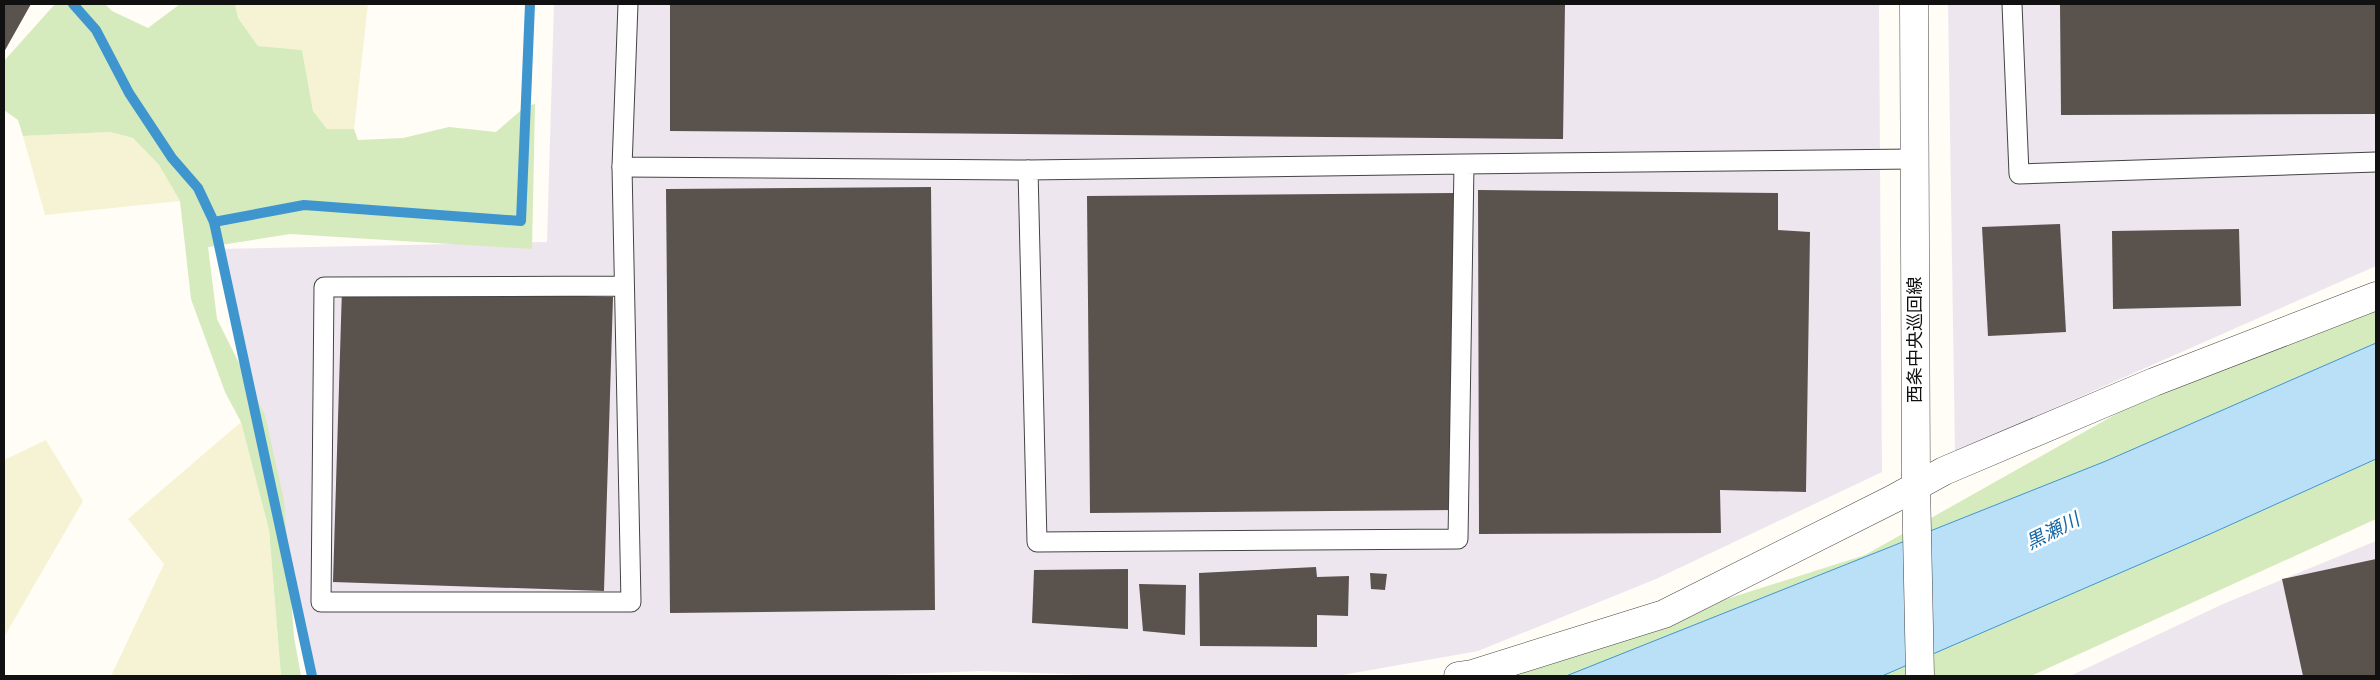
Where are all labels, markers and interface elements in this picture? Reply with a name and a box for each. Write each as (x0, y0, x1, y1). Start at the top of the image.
street label: 西条中央巡回線 (1902, 277, 1929, 403)
water label: 黒瀬川 (2021, 505, 2087, 558)

